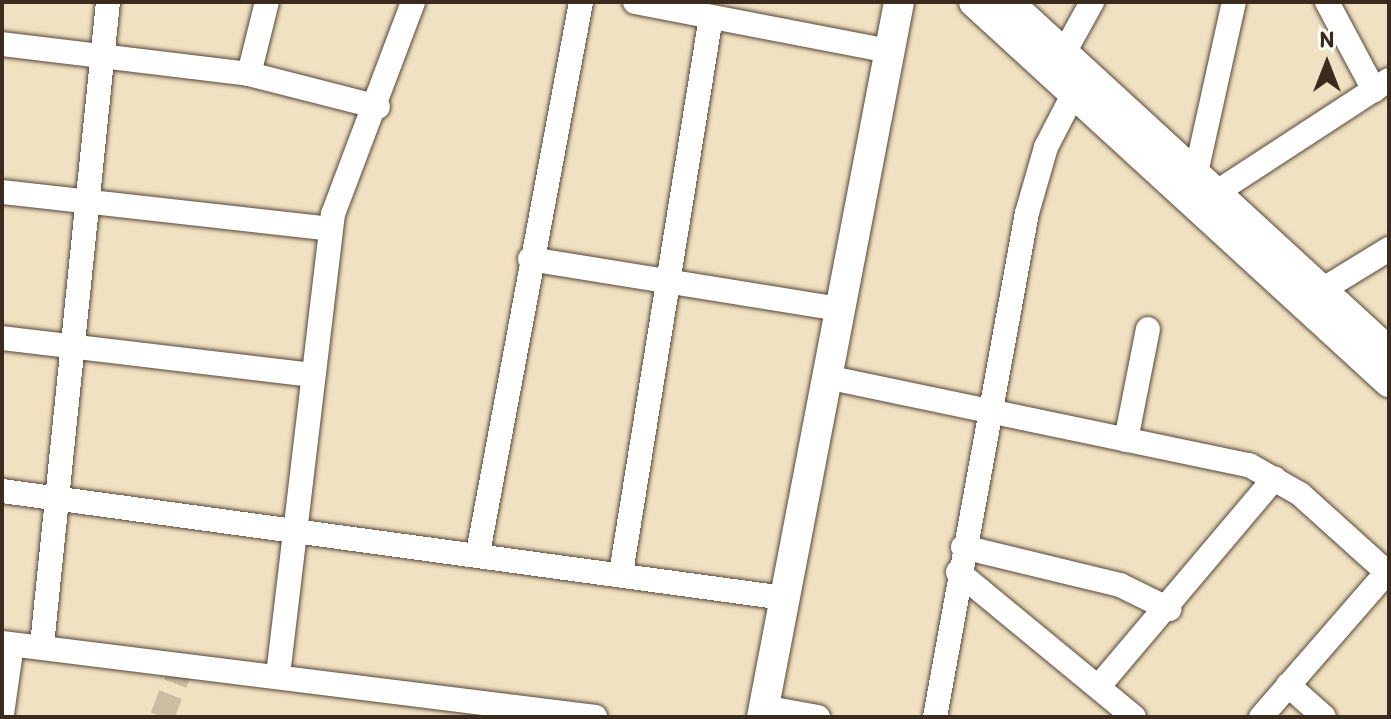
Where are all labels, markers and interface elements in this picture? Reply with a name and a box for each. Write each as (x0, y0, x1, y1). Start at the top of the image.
north arrow (1287, 24, 1367, 104)
text: N (1320, 26, 1334, 53)

